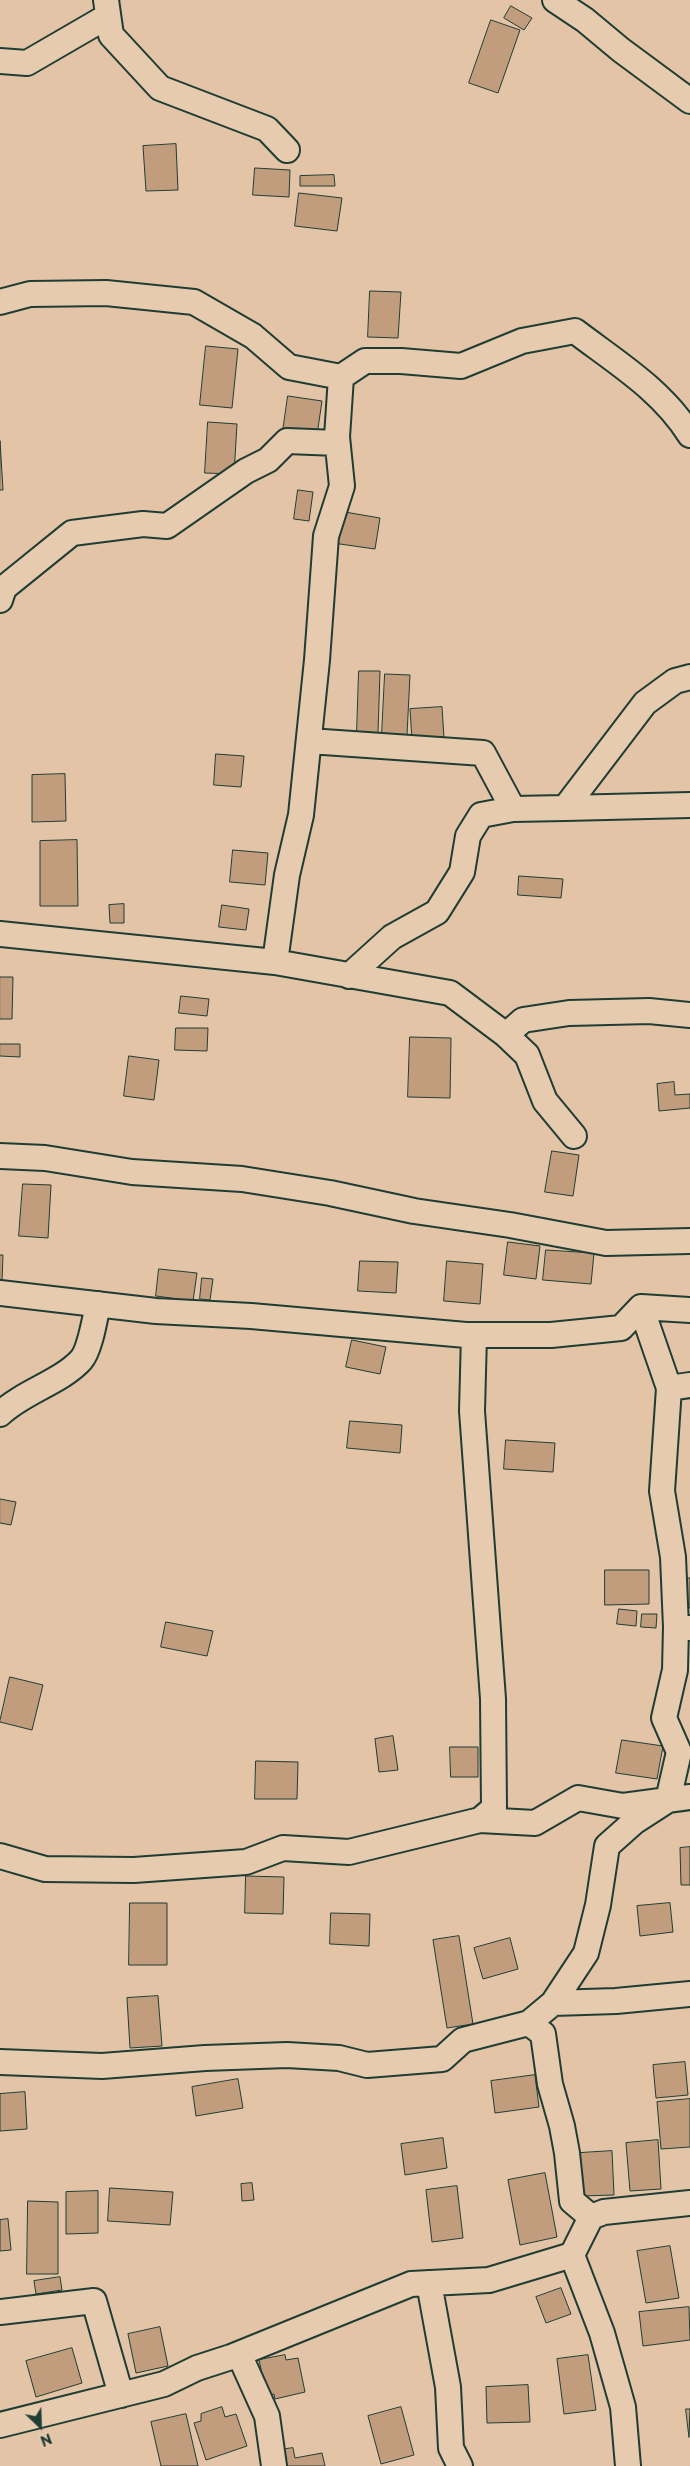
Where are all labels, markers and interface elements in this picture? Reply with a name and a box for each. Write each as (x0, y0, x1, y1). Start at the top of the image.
north arrow (15, 2401, 65, 2451)
text: N (37, 2428, 56, 2452)

